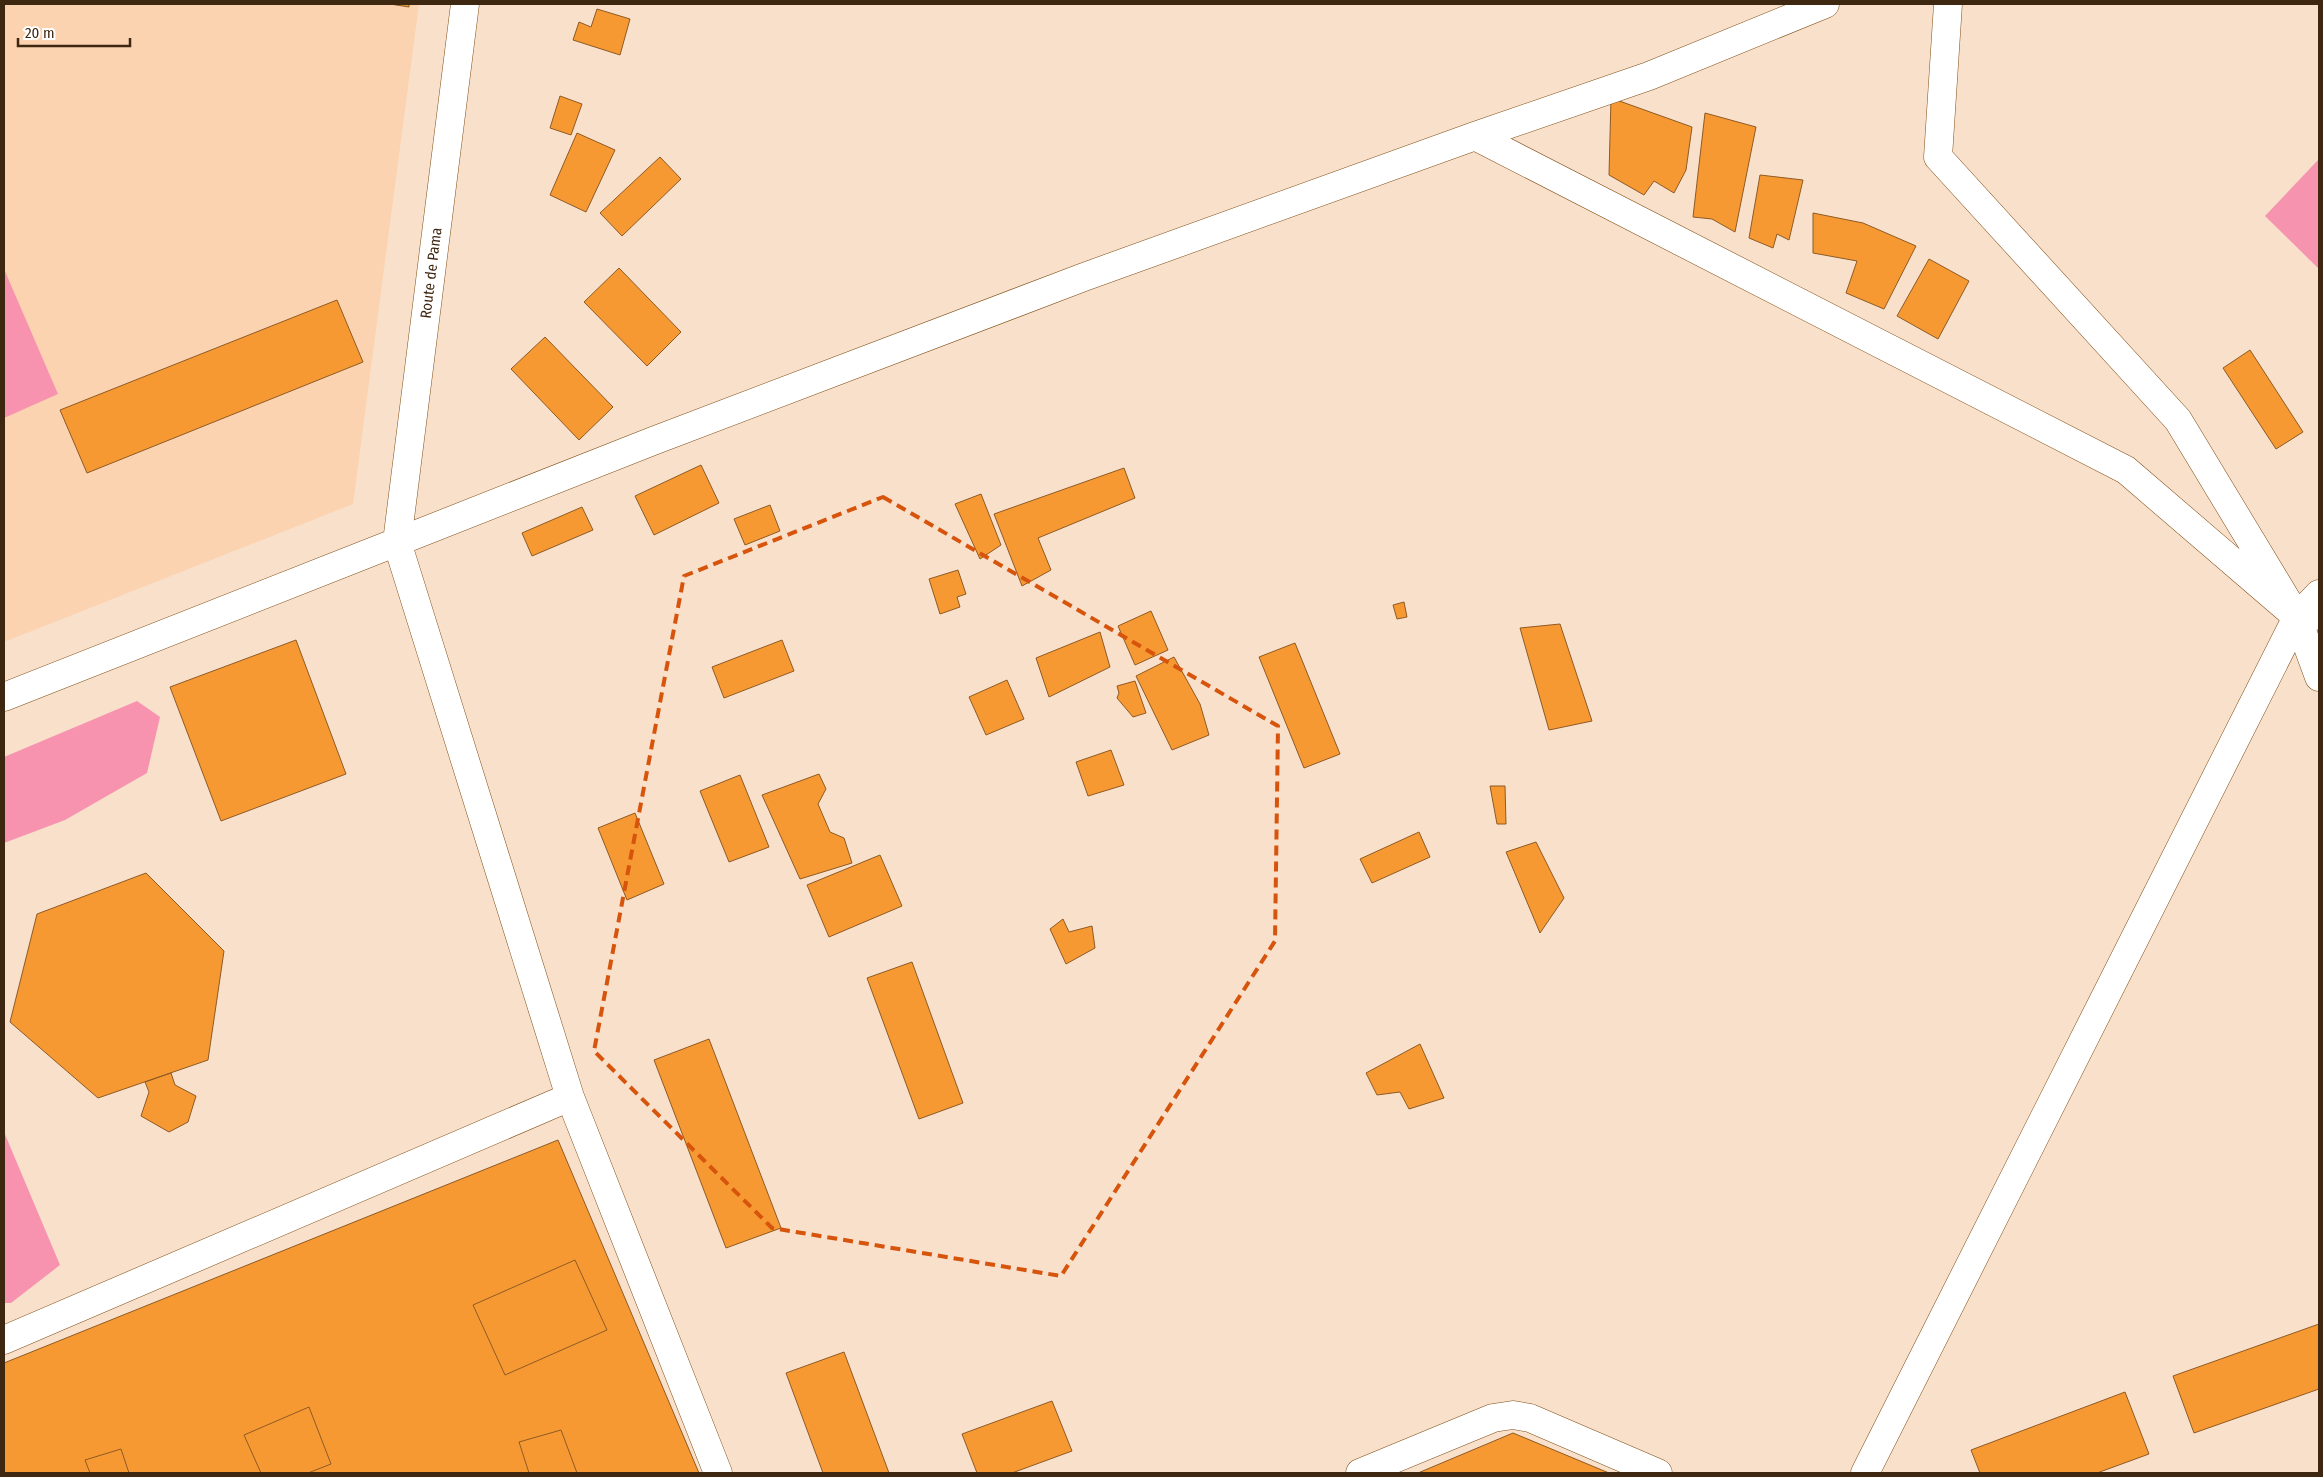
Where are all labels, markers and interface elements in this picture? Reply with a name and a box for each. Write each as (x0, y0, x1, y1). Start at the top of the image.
scale bar (18, 15, 130, 47)
text: 20 m (25, 24, 55, 42)
street label: Route de Pama (416, 226, 446, 320)

